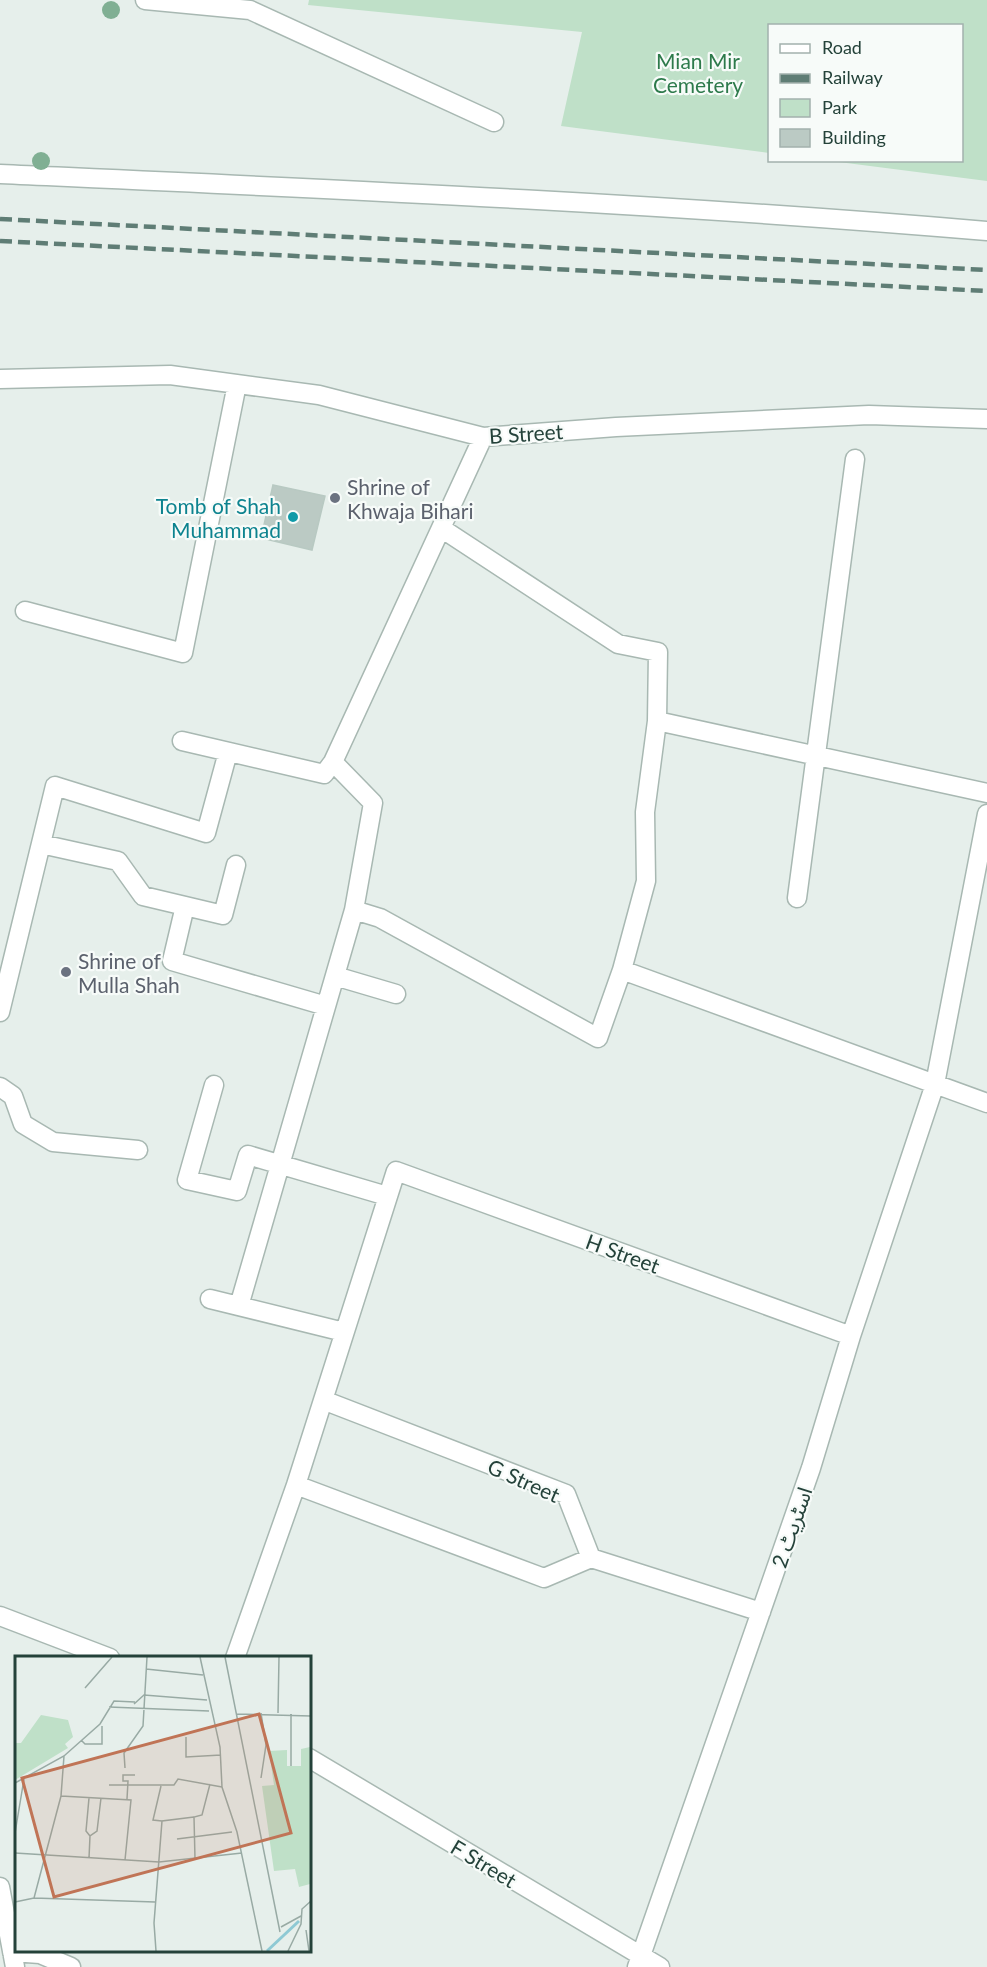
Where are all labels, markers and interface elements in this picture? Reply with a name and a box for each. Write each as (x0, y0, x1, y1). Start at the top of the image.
legend (768, 24, 963, 162)
text: Road (822, 36, 862, 58)
park label: Mian Mir Cemetery (653, 48, 743, 97)
text: Railway (822, 66, 883, 88)
text: Park (822, 96, 858, 118)
text: Building (822, 126, 886, 148)
street label: B Street (488, 418, 564, 448)
place label: Shrine of Khwaja Bihari (347, 474, 473, 523)
marker: Shrine of Khwaja Bihari (328, 491, 342, 505)
place label: Tomb of Shah Muhammad (156, 493, 281, 542)
marker: Tomb of Shah Muhammad (286, 510, 300, 524)
place label: Shrine of Mulla Shah (78, 948, 180, 997)
marker: Shrine of Mulla Shah (59, 965, 73, 979)
street label: H Street (583, 1228, 664, 1278)
street label: G Street (484, 1453, 564, 1507)
street label: اسٹریٹ 2 (766, 1483, 817, 1571)
inset map (15, 1656, 310, 1952)
street label: F Street (447, 1834, 522, 1893)

